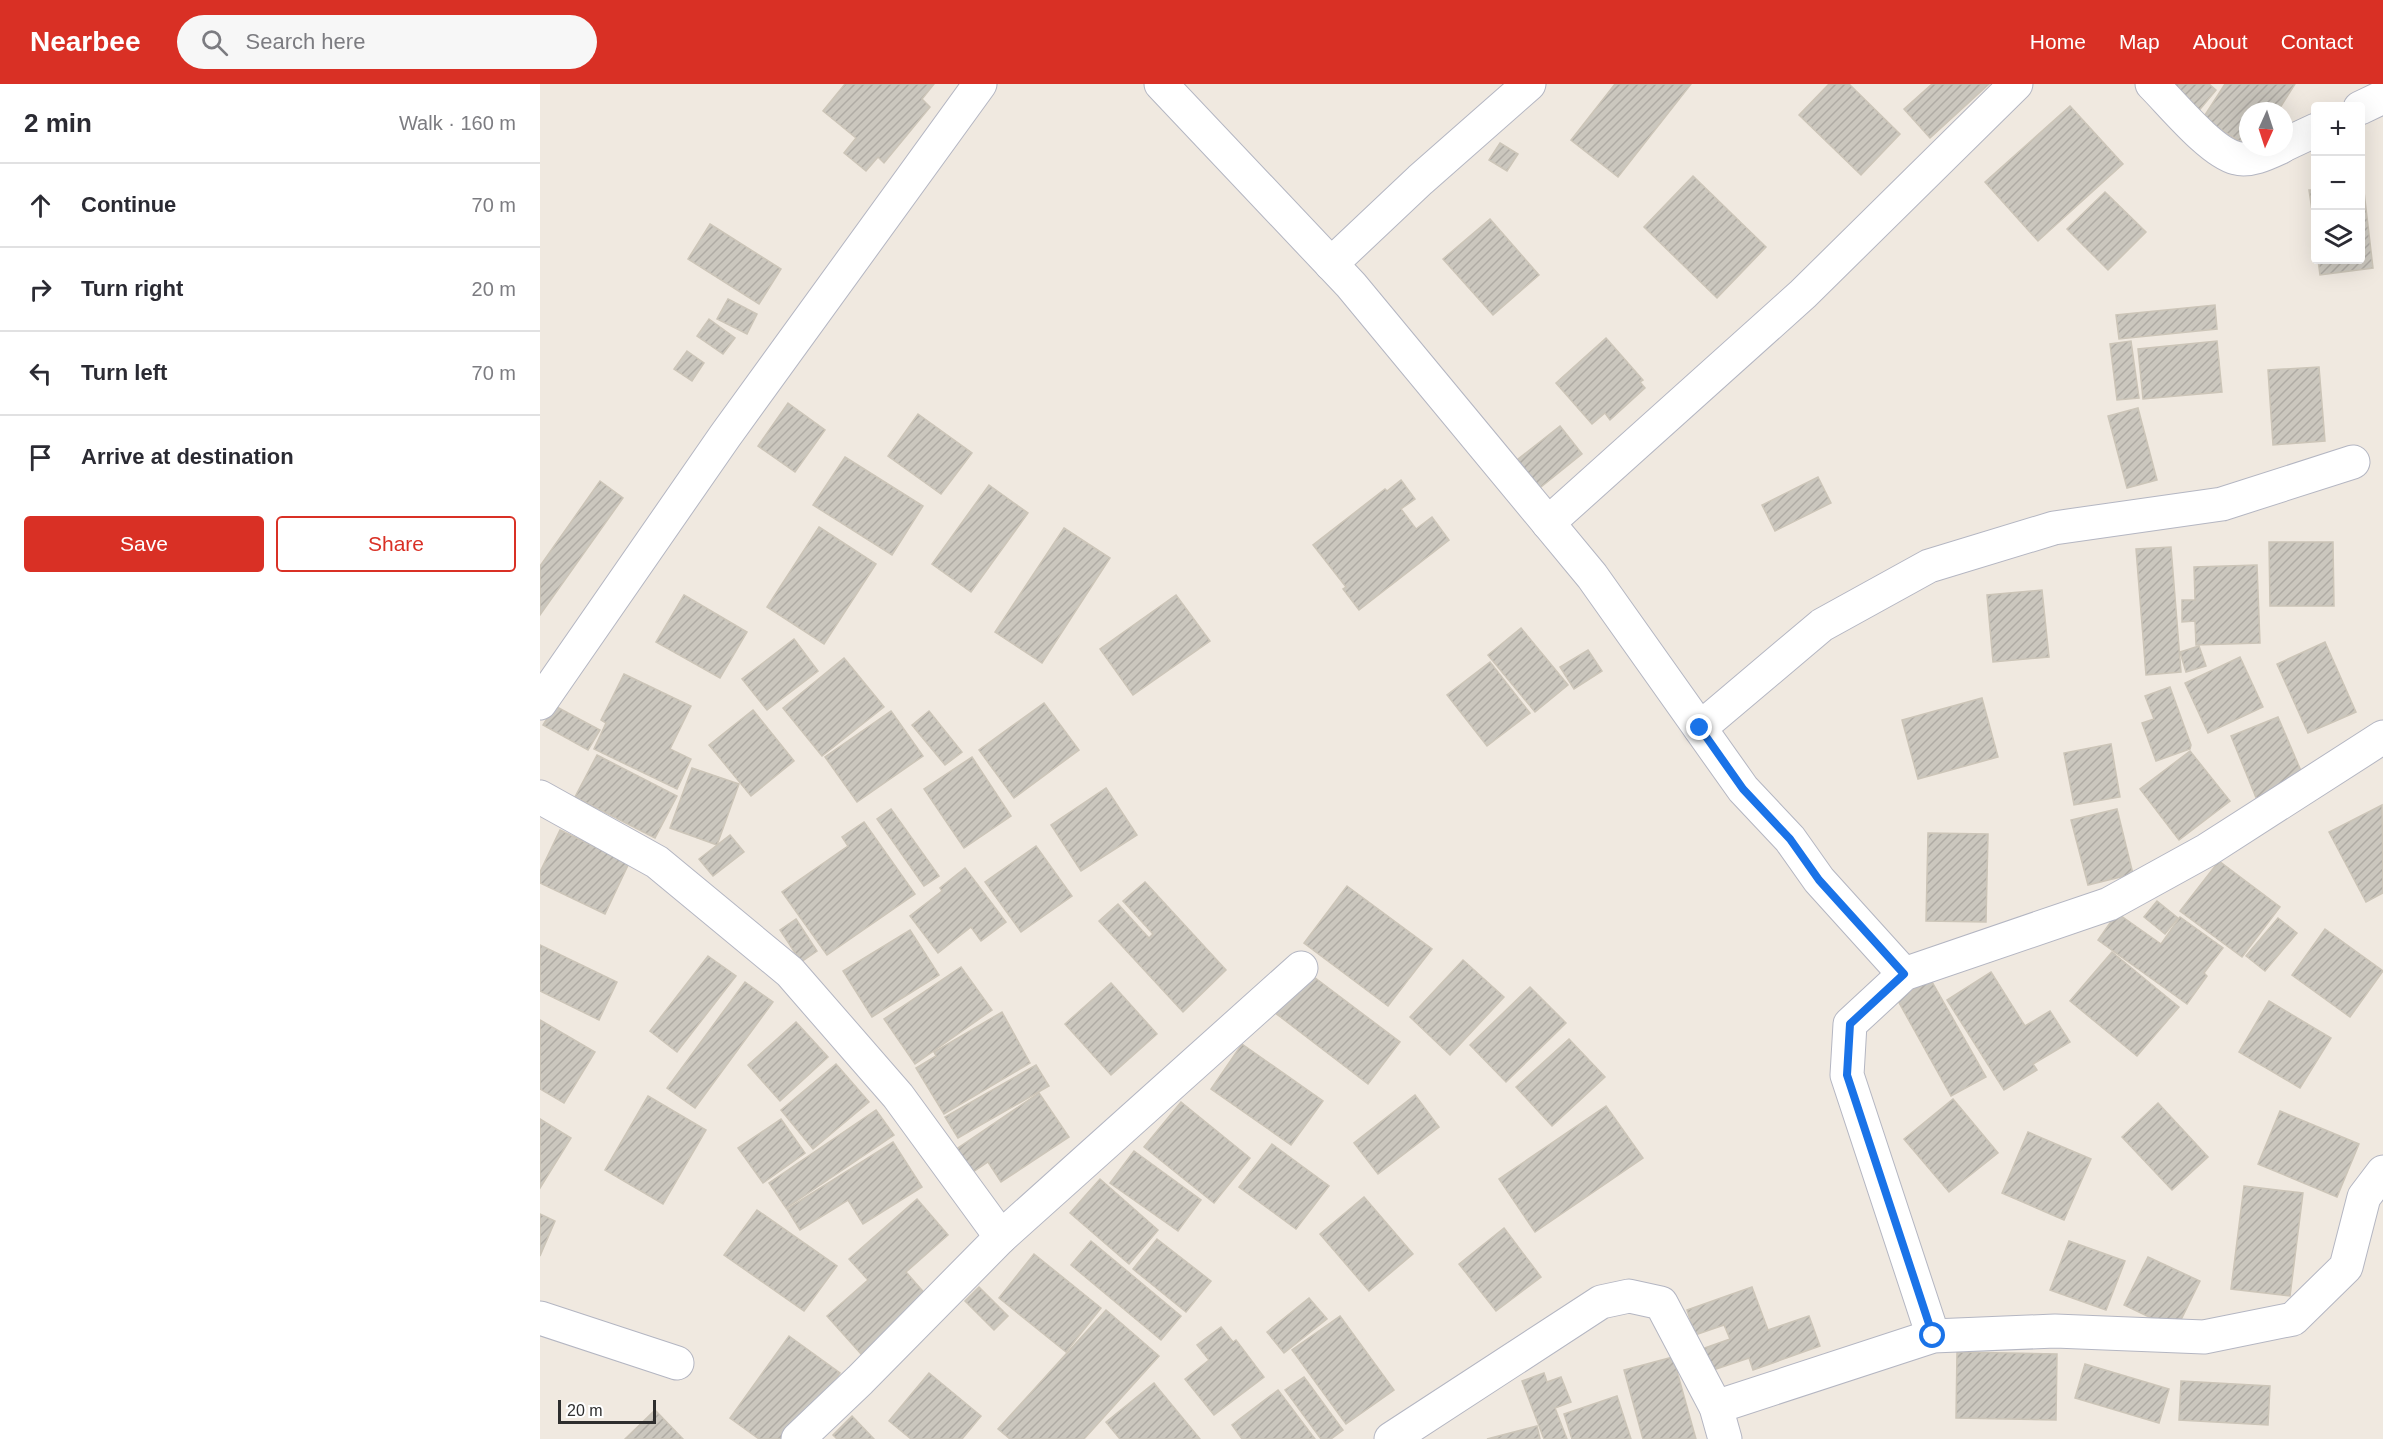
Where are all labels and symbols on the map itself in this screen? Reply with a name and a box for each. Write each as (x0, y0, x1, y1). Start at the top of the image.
north arrow (2239, 102, 2293, 156)
route end (1686, 714, 1712, 740)
route start (1919, 1322, 1945, 1348)
scale bar (558, 1397, 656, 1424)

